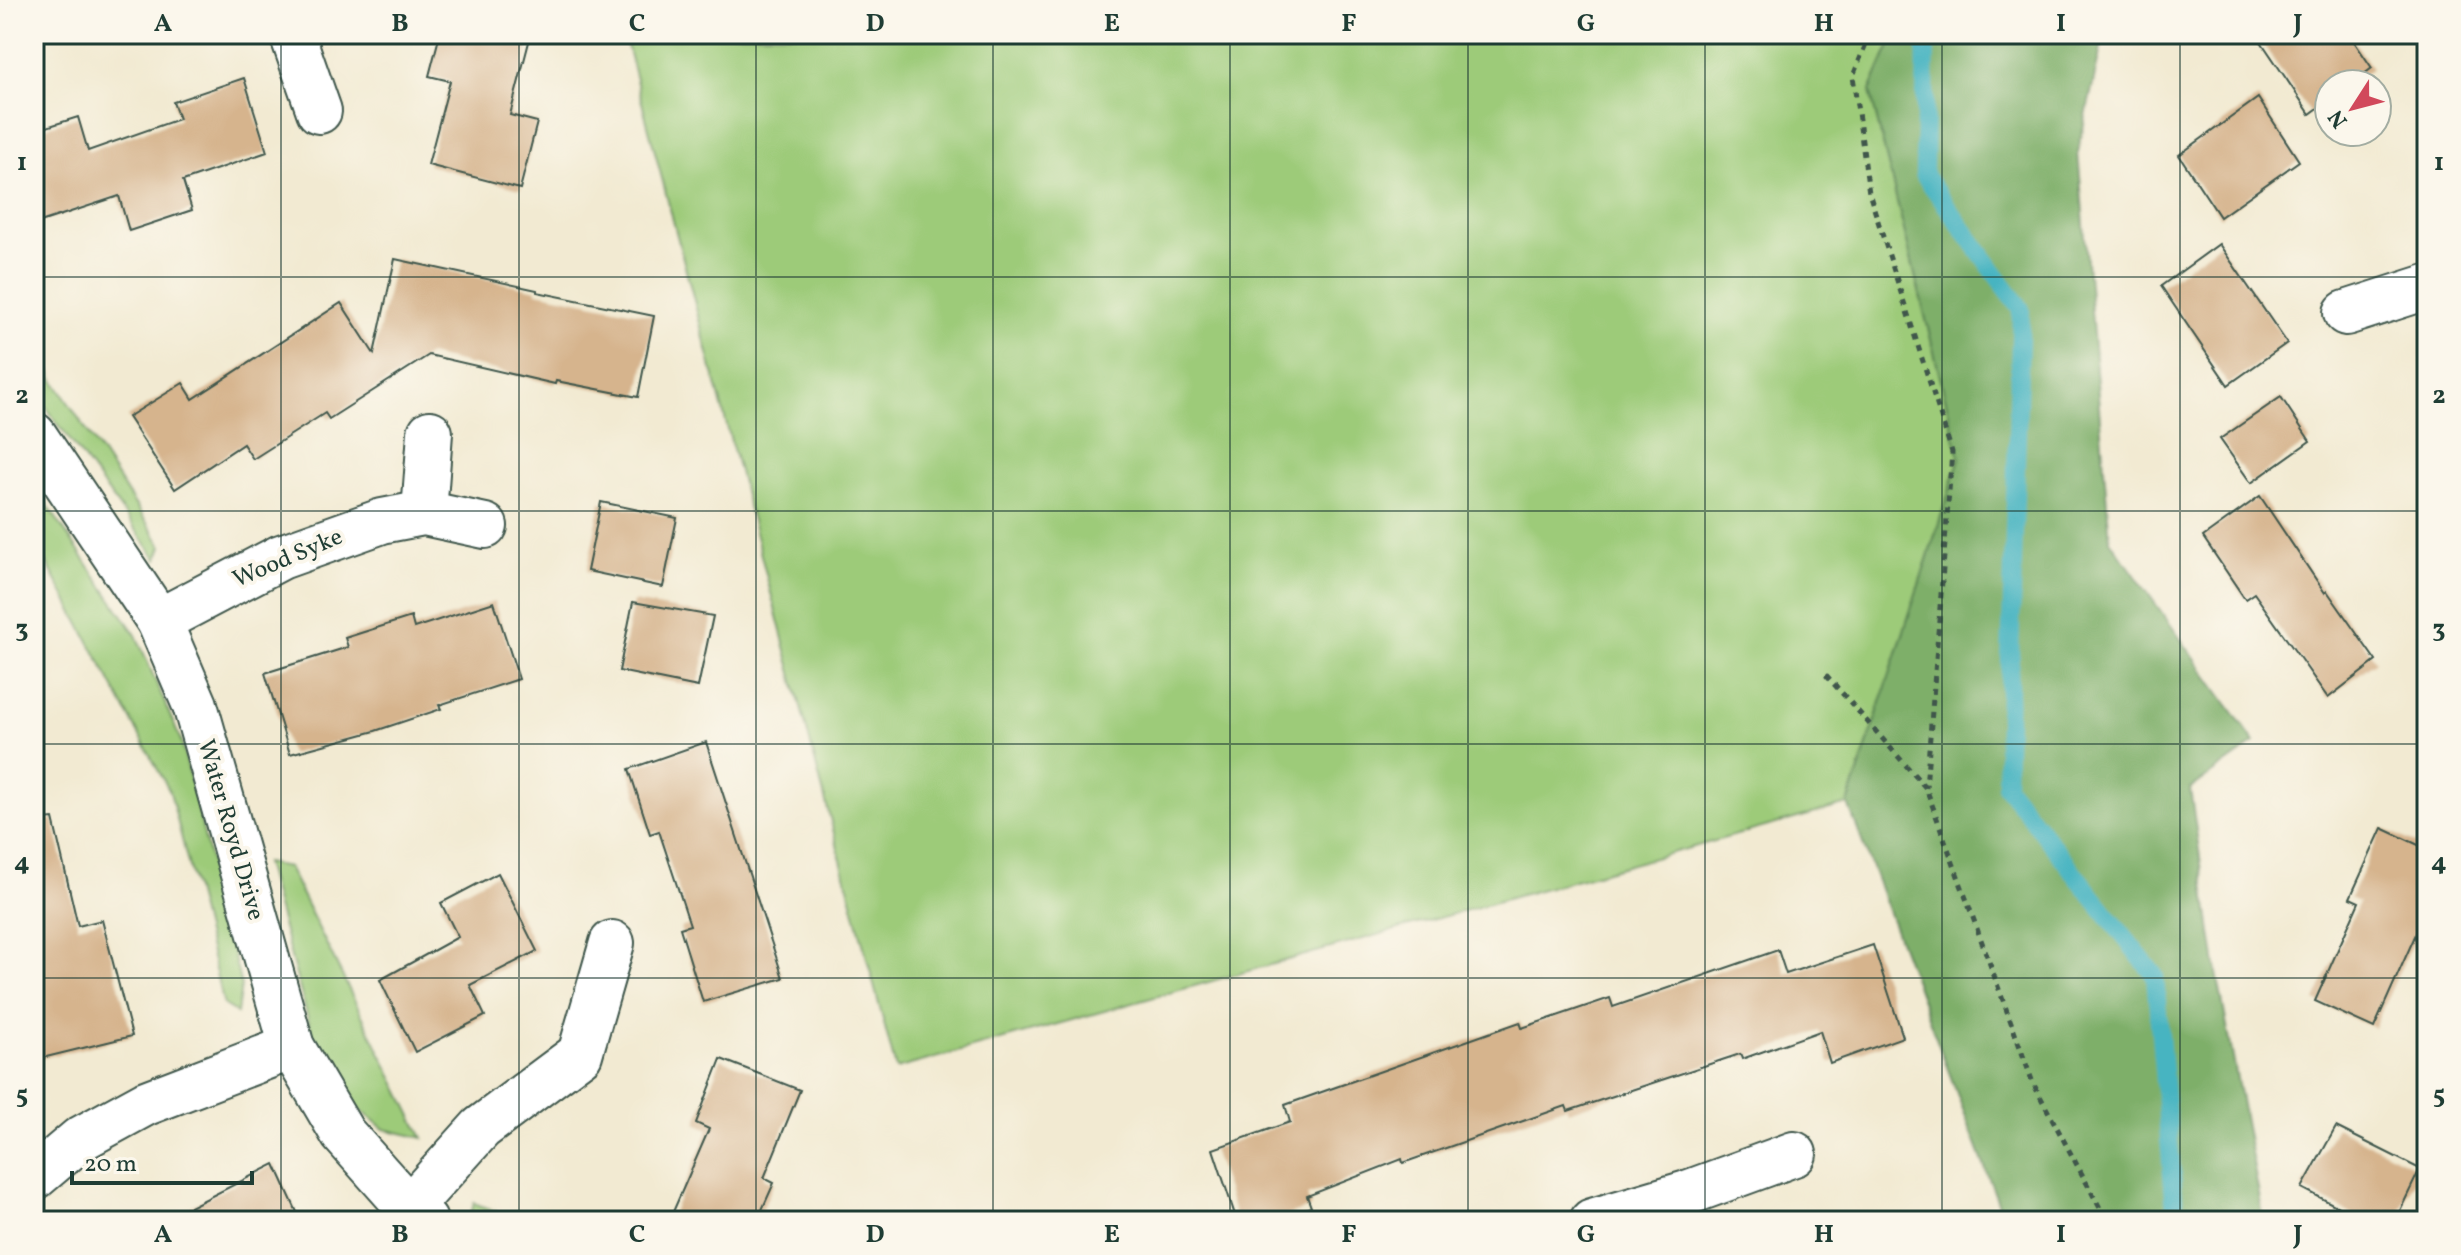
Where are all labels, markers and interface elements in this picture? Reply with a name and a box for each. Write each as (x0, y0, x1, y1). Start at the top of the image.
text: A (154, 6, 173, 42)
text: B (391, 6, 409, 42)
text: C (629, 6, 645, 42)
text: D (865, 6, 885, 42)
text: E (1104, 6, 1120, 42)
text: F (1341, 6, 1357, 42)
text: G (1577, 6, 1595, 42)
text: H (1814, 6, 1834, 42)
text: I (2056, 6, 2066, 42)
text: J (2292, 6, 2303, 42)
north arrow (2313, 68, 2393, 148)
text: N (2322, 103, 2356, 134)
text: 1 (17, 145, 27, 181)
text: 1 (2434, 145, 2444, 181)
text: 2 (15, 378, 29, 414)
text: 2 (2432, 378, 2446, 414)
street label: Wood Syke (228, 521, 348, 597)
text: 3 (15, 612, 29, 648)
text: 3 (2432, 612, 2446, 648)
street label: Water Royd Drive (188, 736, 272, 924)
text: 4 (14, 845, 30, 881)
text: 4 (2431, 845, 2447, 881)
text: 5 (16, 1078, 28, 1114)
text: 5 (2433, 1078, 2445, 1114)
scale bar (72, 1135, 252, 1185)
text: 20 m (84, 1148, 137, 1182)
text: A (154, 1217, 173, 1253)
text: B (391, 1217, 409, 1253)
text: C (629, 1217, 645, 1253)
text: D (865, 1217, 885, 1253)
text: E (1104, 1217, 1120, 1253)
text: F (1341, 1217, 1357, 1253)
text: G (1577, 1217, 1595, 1253)
text: H (1814, 1217, 1834, 1253)
text: I (2056, 1217, 2066, 1253)
text: J (2292, 1217, 2303, 1253)

